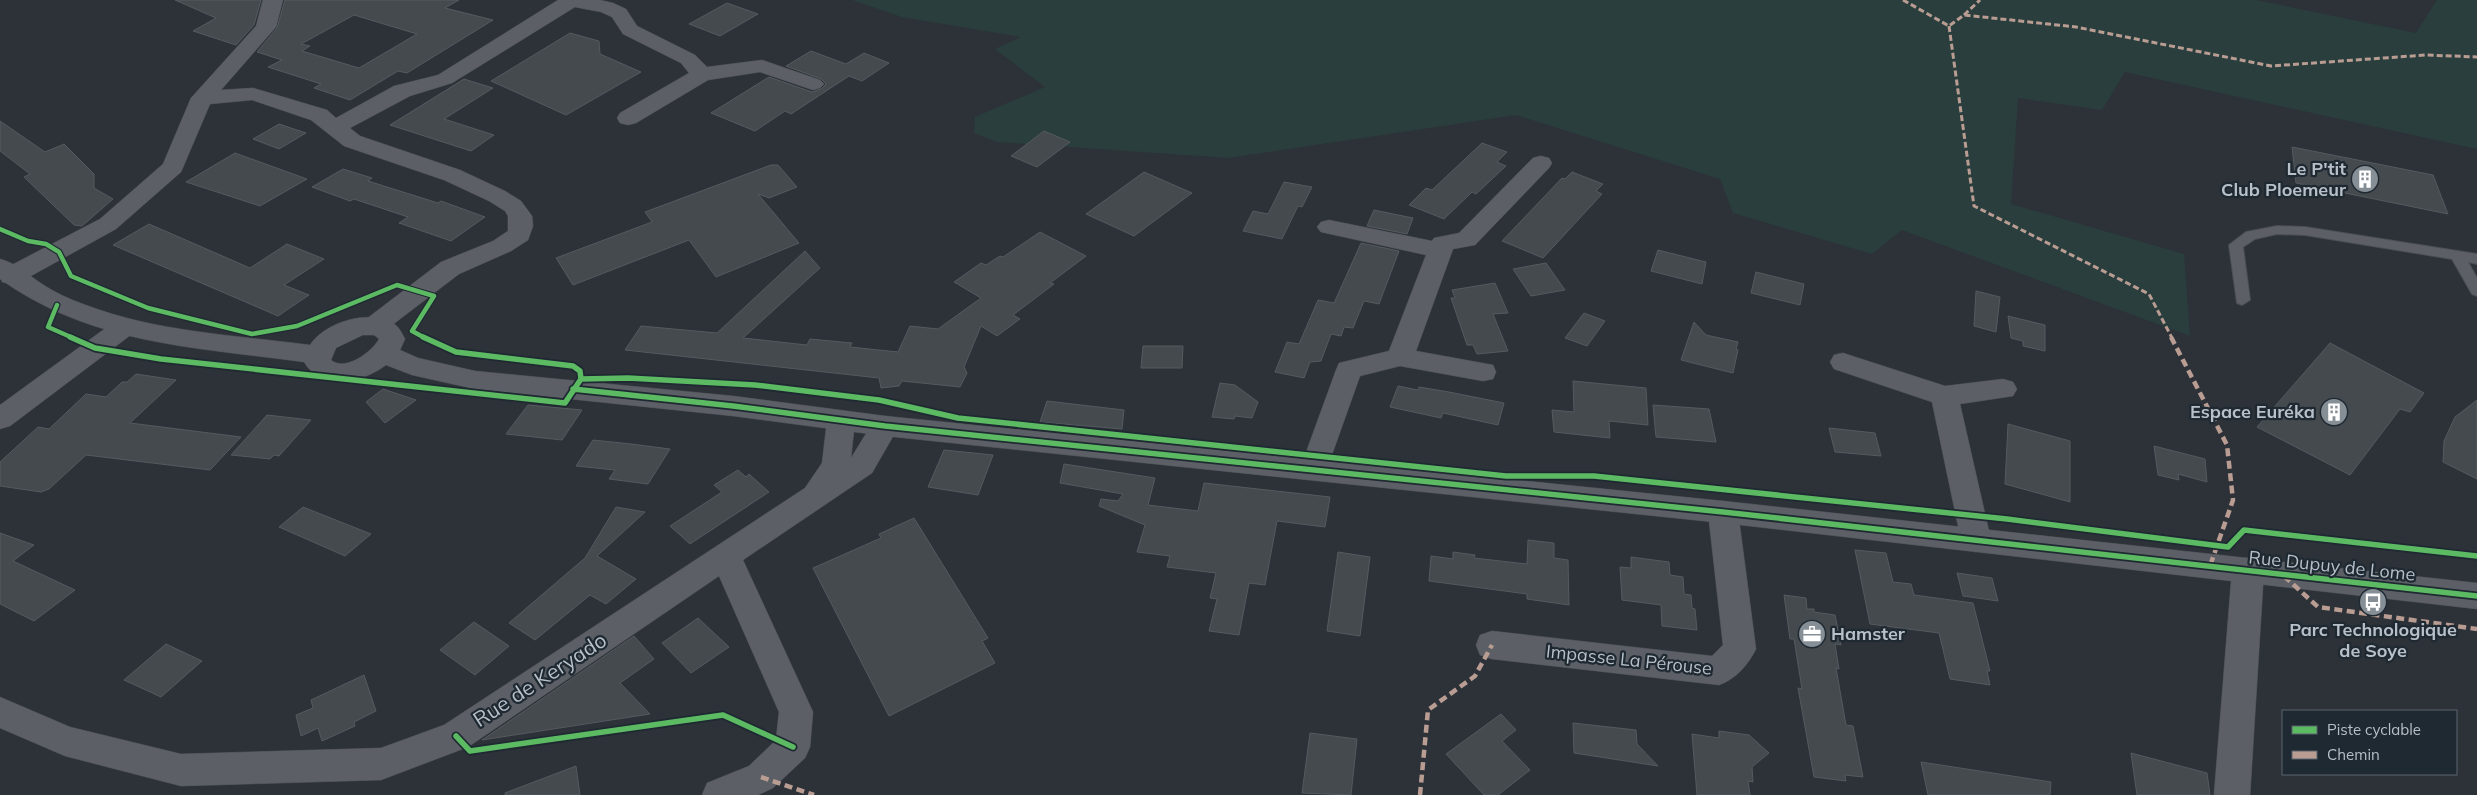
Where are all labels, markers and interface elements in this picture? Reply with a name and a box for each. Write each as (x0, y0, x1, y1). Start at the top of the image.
place label: Le P'tit Club Ploemeur (2221, 157, 2347, 201)
building icon: Le P'tit Club Ploemeur (2350, 164, 2380, 194)
building icon: Espace Euréka (2319, 397, 2349, 427)
place label: Espace Euréka (2190, 400, 2315, 423)
street label: Rue Dupuy de Lome (2248, 545, 2417, 586)
bus stop icon: Parc Technologique de Soye (2358, 587, 2388, 617)
place label: Parc Technologique de Soye (2289, 618, 2457, 662)
office icon: Hamster (1797, 619, 1827, 649)
place label: Hamster (1831, 622, 1906, 645)
street label: Rue de Keryado (468, 626, 611, 732)
street label: Impasse La Pérouse (1545, 639, 1713, 680)
legend (2282, 710, 2457, 775)
text: Piste cyclable (2327, 720, 2421, 739)
text: Chemin (2327, 745, 2380, 764)

